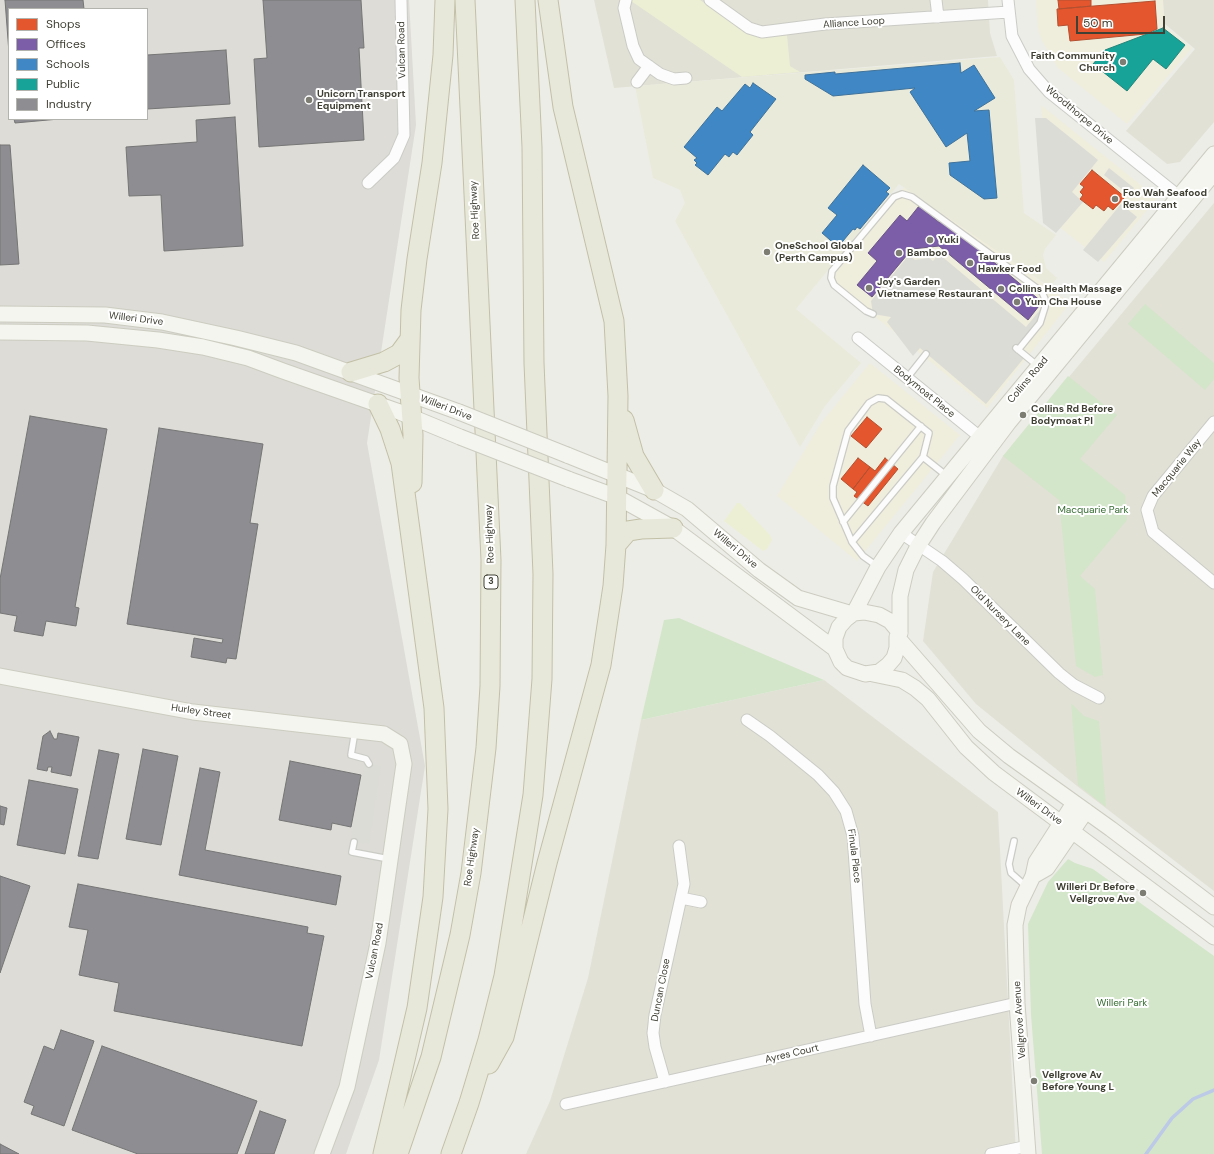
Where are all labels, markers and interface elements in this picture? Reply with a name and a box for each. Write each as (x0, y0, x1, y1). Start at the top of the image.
legend (8, 8, 148, 120)
scale bar (1078, 8, 1167, 34)
street label: Alliance Loop (823, 15, 885, 31)
text: 50 m (1083, 15, 1112, 31)
text: Shops (46, 16, 81, 32)
street label: Vulcan Road (396, 21, 408, 79)
text: Offices (46, 36, 86, 52)
place label: Faith Community Church (1031, 50, 1115, 74)
text: Schools (46, 56, 90, 72)
marker: Faith Community Church (1118, 57, 1128, 67)
text: Public (46, 76, 80, 92)
street label: Woodthorpe Drive (1043, 83, 1115, 147)
place label: Unicorn Transport Equipment (317, 88, 406, 112)
marker: Unicorn Transport Equipment (304, 95, 314, 105)
text: Industry (46, 96, 92, 112)
street label: Roe Highway (467, 180, 483, 240)
place label: Foo Wah Seafood Restaurant (1123, 187, 1207, 210)
marker: Foo Wah Seafood Restaurant (1110, 194, 1120, 204)
place label: Yuki (938, 234, 959, 246)
marker: Yuki (925, 235, 935, 245)
place label: OneSchool Global (Perth Campus) (775, 240, 862, 264)
marker: OneSchool Global (Perth Campus) (762, 247, 772, 257)
place label: Bamboo (907, 247, 947, 259)
marker: Bamboo (894, 248, 904, 258)
place label: Taurus Hawker Food (978, 251, 1041, 274)
marker: Taurus Hawker Food (965, 258, 975, 268)
place label: Joy's Garden Vietnamese Restaurant (877, 276, 992, 300)
marker: Joy's Garden Vietnamese Restaurant (864, 283, 874, 293)
place label: Collins Health Massage (1009, 283, 1122, 295)
marker: Collins Health Massage (996, 284, 1006, 294)
place label: Yum Cha House (1025, 296, 1101, 308)
marker: Yum Cha House (1012, 297, 1022, 307)
street label: Willeri Drive (108, 310, 164, 328)
street label: Collins Road (1005, 354, 1051, 406)
street label: Bodymoat Place (891, 364, 957, 420)
street label: Willeri Drive (418, 393, 474, 423)
place label: Collins Rd Before Bodymoat Pl (1031, 403, 1113, 426)
marker: Collins Rd Before Bodymoat Pl (1018, 410, 1028, 420)
street label: Macquarie Way (1150, 436, 1204, 500)
street label: Roe Highway (483, 504, 497, 564)
park label: Macquarie Park (1057, 504, 1129, 516)
street label: Willeri Drive (710, 527, 760, 571)
road number: 3 (484, 575, 498, 589)
street label: Old Nursery Lane (967, 583, 1033, 649)
street label: Hurley Street (170, 702, 232, 722)
street label: Willeri Drive (1013, 786, 1065, 828)
street label: Roe Highway (462, 827, 482, 887)
street label: Finula Place (845, 828, 863, 884)
place label: Willeri Dr Before Vellgrove Ave (1056, 881, 1135, 904)
marker: Willeri Dr Before Vellgrove Ave (1138, 888, 1148, 898)
street label: Vulcan Road (364, 922, 386, 980)
street label: Duncan Close (649, 957, 673, 1023)
street label: Vellgrove Avenue (1011, 981, 1029, 1059)
park label: Willeri Park (1097, 997, 1147, 1009)
street label: Ayres Court (764, 1042, 820, 1066)
place label: Vellgrove Av Before Young L (1042, 1069, 1114, 1092)
marker: Vellgrove Av Before Young L (1029, 1076, 1039, 1086)

